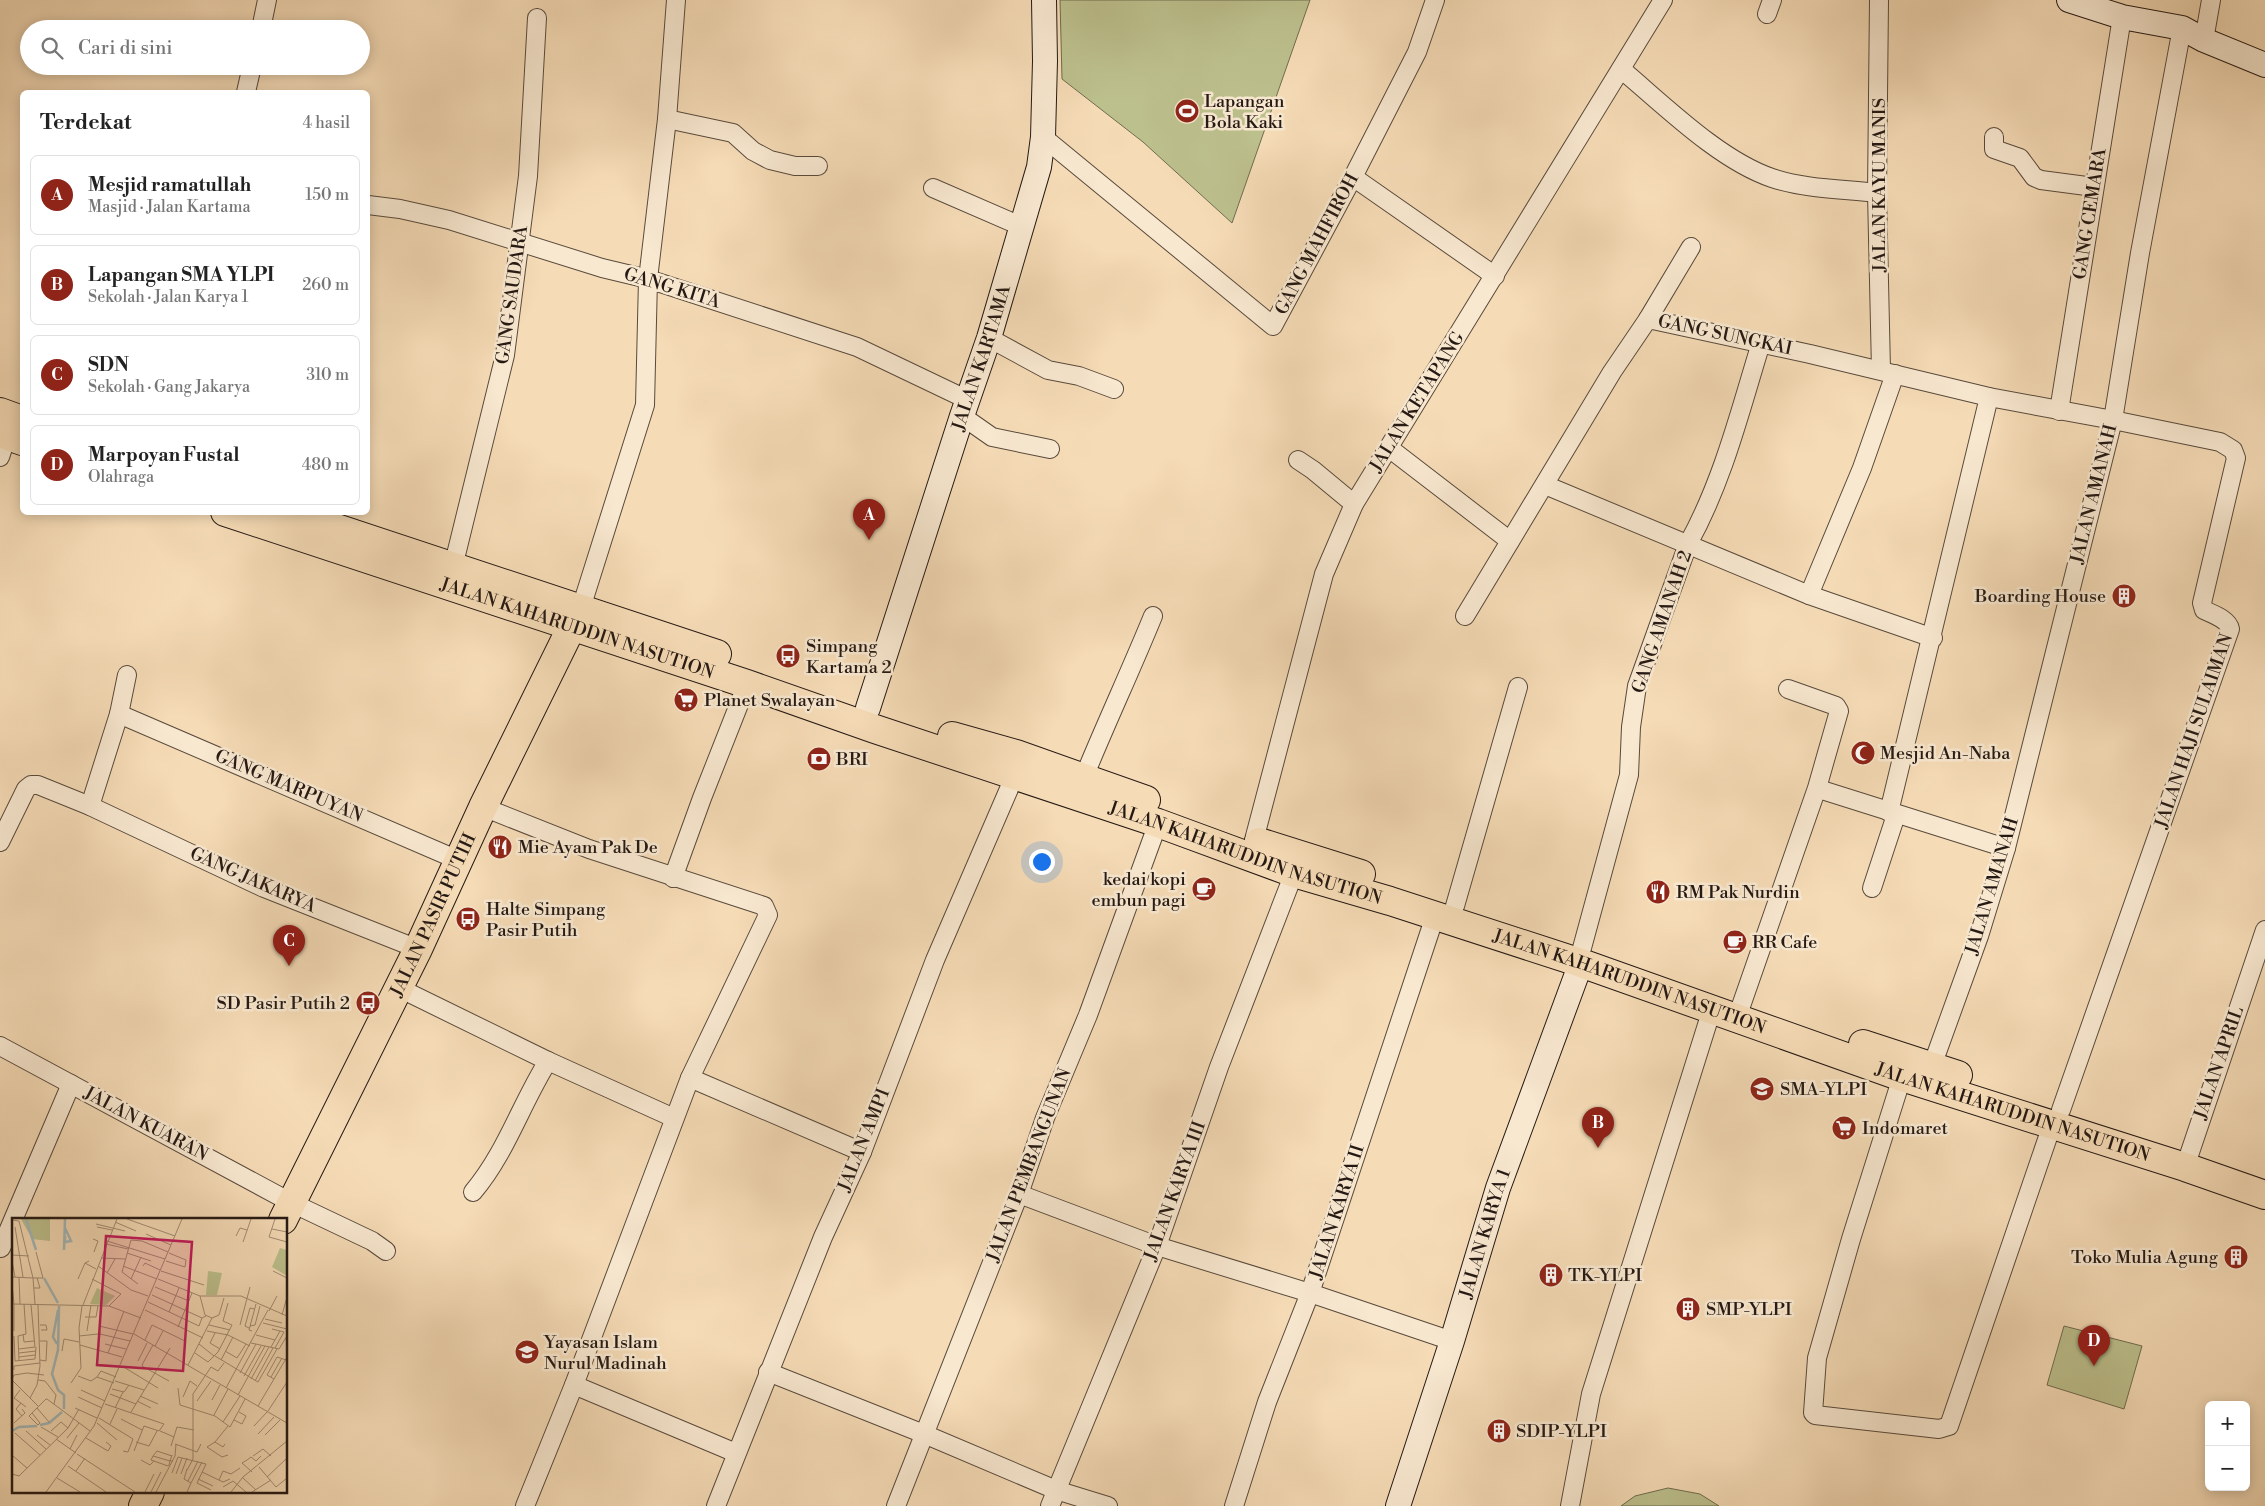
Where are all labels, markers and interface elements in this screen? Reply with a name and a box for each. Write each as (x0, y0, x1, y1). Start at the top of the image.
search box (20, 20, 370, 75)
icon: search (38, 34, 66, 62)
text: Cari di sini (78, 36, 173, 60)
place label: Lapangan Bola Kaki (1203, 90, 1285, 134)
sports icon: Lapangan Bola Kaki (1174, 98, 1200, 124)
street label: JALAN KAYU MANIS (1868, 98, 1891, 273)
text: Terdekat (40, 110, 131, 136)
text: 4 hasil (303, 113, 350, 133)
street label: GANG CEMARA (2068, 146, 2112, 281)
street label: GANG MAHFIROH (1270, 169, 1364, 319)
text: Mesjid ramatullah (88, 173, 251, 197)
text: A (51, 185, 63, 205)
text: 150 m (305, 185, 349, 205)
text: Masjid · Jalan Kartama (88, 197, 251, 217)
street label: GANG SAUDARA (491, 224, 533, 366)
street label: GANG KITA (621, 262, 724, 314)
text: Lapangan SMA YLPI (88, 263, 274, 287)
text: B (51, 275, 63, 295)
text: 260 m (302, 275, 349, 295)
street label: JALAN KARTAMA (946, 282, 1016, 435)
text: Sekolah · Jalan Karya 1 (88, 287, 248, 307)
street label: GANG SUNGKAI (1656, 310, 1794, 360)
street label: JALAN KETAPANG (1364, 327, 1470, 477)
text: SDN (88, 353, 129, 377)
text: C (51, 365, 63, 385)
text: 310 m (306, 365, 349, 385)
text: Sekolah · Gang Jakarya (88, 377, 250, 397)
street label: JALAN AMANAH (2065, 421, 2123, 567)
text: Marpoyan Fustal (88, 443, 240, 467)
text: D (51, 455, 63, 475)
text: 480 m (302, 455, 349, 475)
text: Olahraga (88, 467, 154, 487)
pin: A (853, 499, 885, 540)
street label: GANG AMANAH 2 (1627, 548, 1697, 696)
street label: JALAN KAHARUDDIN NASUTION (437, 572, 718, 684)
building icon: Boarding House (2111, 583, 2137, 609)
place label: Boarding House (1974, 585, 2106, 608)
street label: JALAN HAJI SULAIMAN (2150, 630, 2238, 832)
place label: Simpang Kartama 2 (806, 635, 892, 679)
bus stop icon: Simpang Kartama 2 (775, 643, 801, 669)
supermarket icon: Planet Swalayan (673, 687, 699, 713)
place label: Planet Swalayan (704, 689, 835, 712)
mosque icon: Mesjid An-Naba (1850, 740, 1876, 766)
place label: Mesjid An-Naba (1880, 742, 2011, 765)
street label: GANG MARPUYAN (212, 744, 367, 828)
bank icon: BRI (806, 746, 832, 772)
place label: BRI (835, 748, 868, 771)
street label: JALAN KAHARUDDIN NASUTION (1105, 796, 1385, 910)
street label: JALAN AMANAH (1960, 814, 2024, 959)
street label: JALAN PASIR PUTIH (384, 829, 481, 1001)
restaurant icon: Mie Ayam Pak De (487, 834, 513, 860)
place label: Mie Ayam Pak De (518, 836, 658, 859)
street label: GANG JAKARYA (186, 842, 320, 918)
your location (1029, 849, 1055, 875)
place label: kedai kopi embun pagi (1091, 868, 1186, 912)
cafe icon: kedai kopi embun pagi (1191, 876, 1217, 902)
restaurant icon: RM Pak Nurdin (1645, 879, 1671, 905)
place label: RM Pak Nurdin (1676, 881, 1800, 904)
place label: Halte Simpang Pasir Putih (486, 898, 606, 942)
bus stop icon: Halte Simpang Pasir Putih (455, 906, 481, 932)
street label: JALAN KAHARUDDIN NASUTION (1489, 923, 1769, 1039)
pin: C (273, 925, 305, 966)
cafe icon: RR Cafe (1722, 929, 1748, 955)
place label: RR Cafe (1752, 931, 1817, 954)
bus stop icon: SD Pasir Putih 2 (355, 990, 381, 1016)
place label: SD Pasir Putih 2 (216, 992, 350, 1015)
street label: JALAN APRIL (2189, 1003, 2249, 1123)
street label: JALAN KAHARUDDIN NASUTION (1871, 1057, 2153, 1167)
street label: JALAN PEMBANGUNAN (981, 1064, 1077, 1266)
school or university icon: SMA-YLPI (1749, 1076, 1775, 1102)
place label: SMA-YLPI (1780, 1078, 1867, 1101)
street label: JALAN KUARAN (79, 1081, 213, 1167)
street label: JALAN AMPI (832, 1085, 895, 1196)
pin: B (1582, 1107, 1614, 1148)
supermarket icon: Indomaret (1831, 1115, 1857, 1141)
place label: Indomaret (1862, 1117, 1948, 1140)
street label: JALAN KARYA III (1139, 1118, 1211, 1265)
street label: JALAN KARYA II (1304, 1142, 1370, 1283)
street label: JALAN KARYA 1 (1454, 1165, 1516, 1302)
inset map (12, 1218, 288, 1494)
building icon: Toko Mulia Agung (2223, 1244, 2249, 1270)
place label: Toko Mulia Agung (2071, 1246, 2219, 1269)
building icon: TK-YLPI (1538, 1262, 1564, 1288)
place label: TK-YLPI (1568, 1264, 1642, 1287)
building icon: SMP-YLPI (1675, 1296, 1701, 1322)
place label: SMP-YLPI (1706, 1298, 1792, 1321)
pin: D (2078, 1325, 2110, 1366)
place label: Yayasan Islam Nurul Madinah (543, 1331, 667, 1375)
school or university icon: Yayasan Islam Nurul Madinah (514, 1339, 540, 1365)
map controls (2205, 1401, 2250, 1491)
button: + (2205, 1401, 2250, 1446)
building icon: SDIP-YLPI (1486, 1418, 1512, 1444)
place label: SDIP-YLPI (1516, 1420, 1607, 1443)
button: − (2205, 1446, 2250, 1491)

